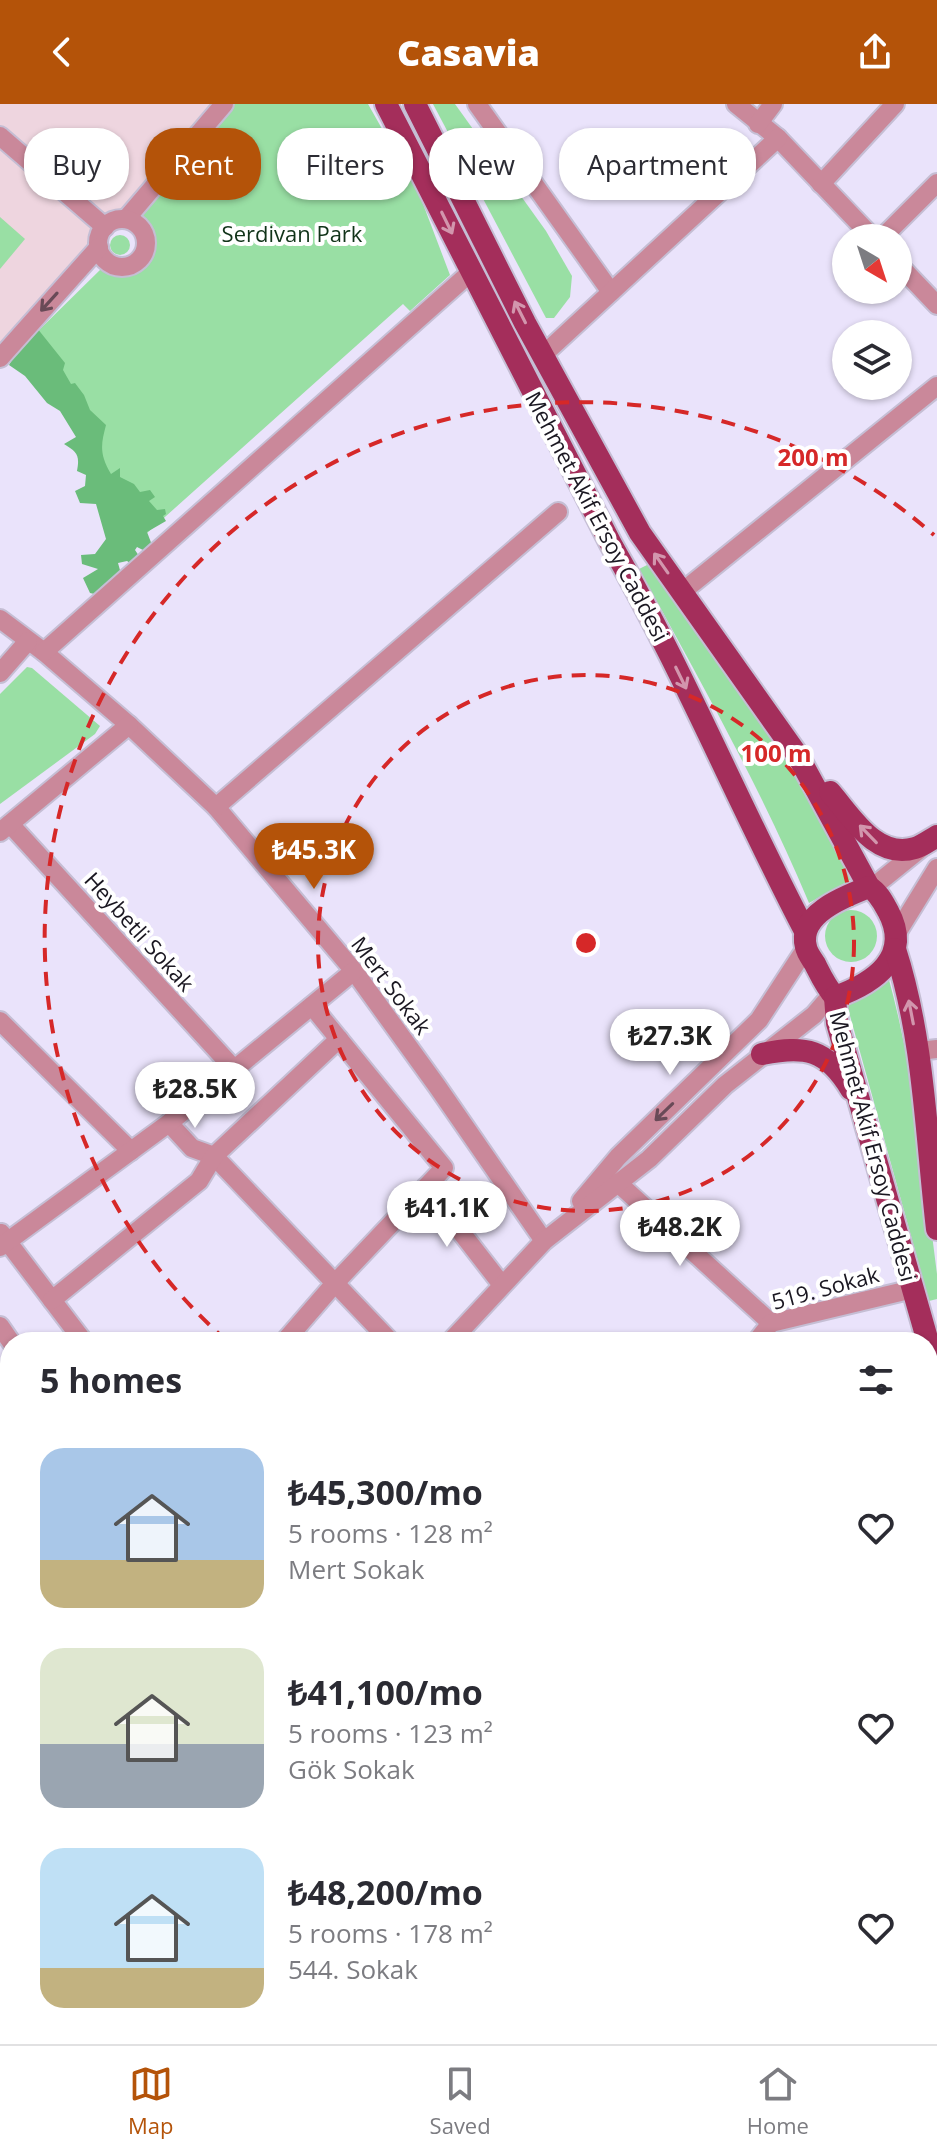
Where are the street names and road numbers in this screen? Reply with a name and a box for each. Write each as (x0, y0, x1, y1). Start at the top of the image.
street label: Mehmet Akif Ersoy Caddesi (519, 386, 677, 646)
street label: Heybetli Sokak (78, 865, 202, 997)
street label: Mert Sokak (345, 930, 439, 1040)
street label: Mehmet Akif Ersoy Caddesi (823, 1007, 925, 1285)
street label: 519. Sokak (768, 1258, 882, 1316)

